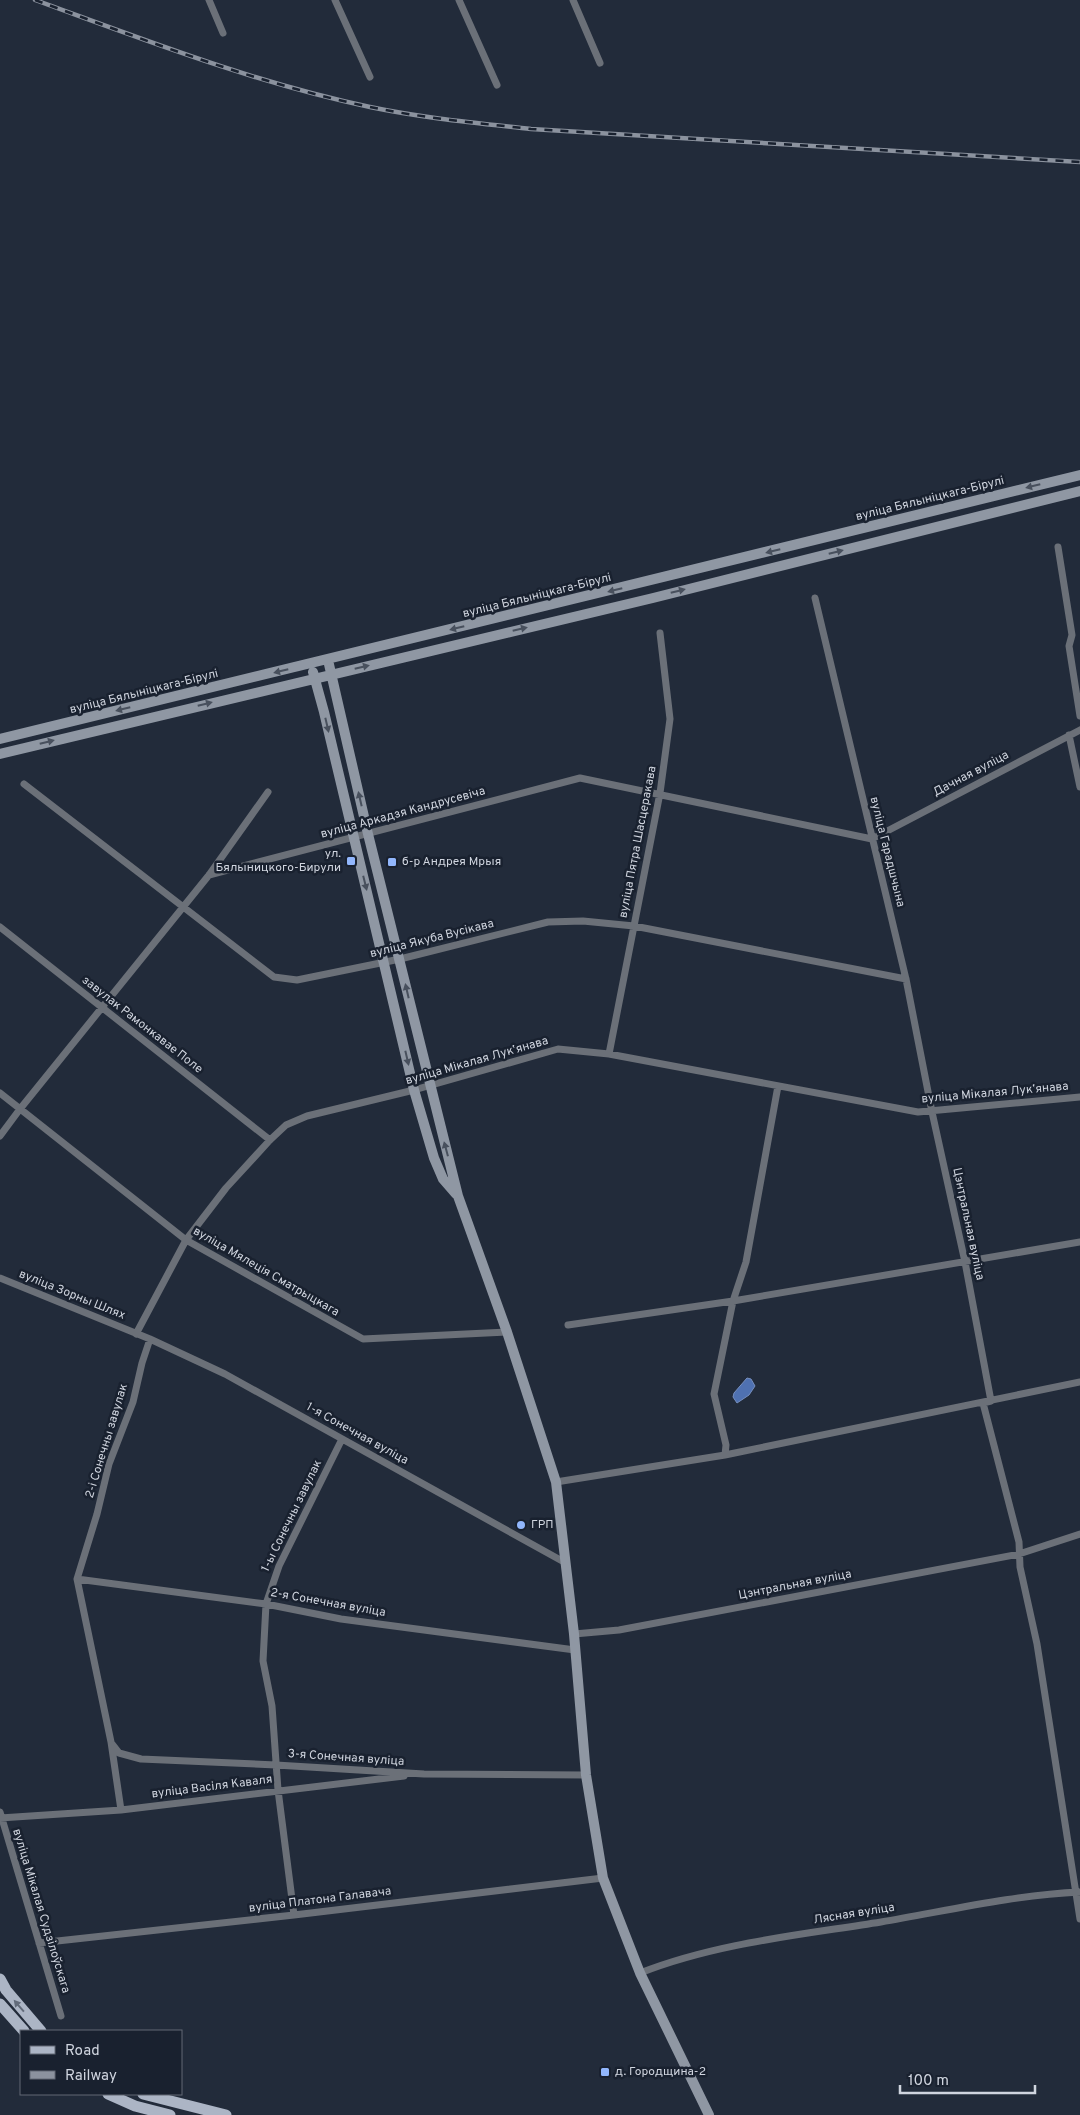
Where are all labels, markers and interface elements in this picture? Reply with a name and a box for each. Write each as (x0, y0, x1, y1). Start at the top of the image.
street label: вуліца Бялыніцкага-Бірулі (854, 473, 1006, 525)
one-way arrow (1025, 482, 1040, 490)
one-way arrow (766, 547, 781, 555)
one-way arrow (828, 548, 843, 556)
street label: вуліца Бялыніцкага-Бірулі (461, 570, 613, 622)
one-way arrow (608, 586, 623, 594)
one-way arrow (670, 587, 685, 595)
one-way arrow (450, 625, 465, 633)
one-way arrow (512, 625, 527, 633)
one-way arrow (354, 663, 369, 671)
street label: вуліца Бялыніцкага-Бірулі (68, 666, 220, 718)
one-way arrow (274, 667, 289, 675)
one-way arrow (198, 700, 213, 708)
one-way arrow (116, 705, 131, 713)
one-way arrow (323, 717, 331, 732)
one-way arrow (40, 738, 55, 746)
street label: Дачная вуліца (930, 747, 1012, 801)
street label: вуліца Пятра Шасцеракава (615, 765, 661, 919)
street label: вуліца Аркадзя Кандрусевіча (319, 783, 487, 843)
one-way arrow (356, 792, 364, 807)
street label: вуліца Гарадшчына (866, 795, 908, 909)
place label: ул. Бялыницкого-Бирули (215, 846, 341, 876)
place label: б-р Андрея Мрыя (402, 854, 501, 870)
marker: ул. Бялыницкого-Бирули (345, 855, 357, 867)
marker: б-р Андрея Мрыя (386, 856, 398, 868)
one-way arrow (361, 875, 369, 890)
street label: вуліца Якуба Вусікава (368, 916, 496, 962)
street label: завулак Рамонкавае Поле (78, 973, 206, 1077)
one-way arrow (403, 984, 411, 999)
street label: вуліца Мікалая Лукʼянава (404, 1033, 550, 1089)
one-way arrow (403, 1050, 411, 1065)
street label: вуліца Мікалая Лукʼянава (921, 1079, 1069, 1107)
one-way arrow (441, 1142, 449, 1157)
street label: Цэнтральная вуліца (948, 1166, 988, 1282)
street label: вуліца Мялеція Сматрыцкага (190, 1223, 342, 1321)
street label: вуліца Зорны Шлях (16, 1266, 128, 1324)
street label: 2-і Сонечны завулак (82, 1382, 132, 1500)
street label: 1-я Сонечная вуліца (303, 1399, 411, 1469)
street label: 1-ы Сонечны завулак (258, 1457, 326, 1575)
place label: ГРП (531, 1517, 554, 1533)
marker: ГРП (515, 1519, 527, 1531)
street label: Цэнтральная вуліца (737, 1566, 853, 1604)
street label: 2-я Сонечная вуліца (269, 1585, 387, 1621)
street label: 3-я Сонечная вуліца (287, 1746, 405, 1770)
street label: вуліца Васіля Каваля (151, 1772, 273, 1802)
street label: вуліца Мікалая Судзілоўскага (8, 1827, 74, 1995)
street label: вуліца Платона Галавача (248, 1883, 392, 1917)
street label: Лясная вуліца (812, 1900, 896, 1928)
one-way arrow (14, 2000, 25, 2013)
legend (20, 2030, 182, 2095)
text: Road (65, 2042, 100, 2061)
scale bar (900, 2062, 1035, 2094)
place label: д. Городщина-2 (615, 2064, 706, 2080)
marker: д. Городщина-2 (599, 2066, 611, 2078)
text: Railway (65, 2067, 117, 2086)
text: 100 m (908, 2072, 949, 2091)

